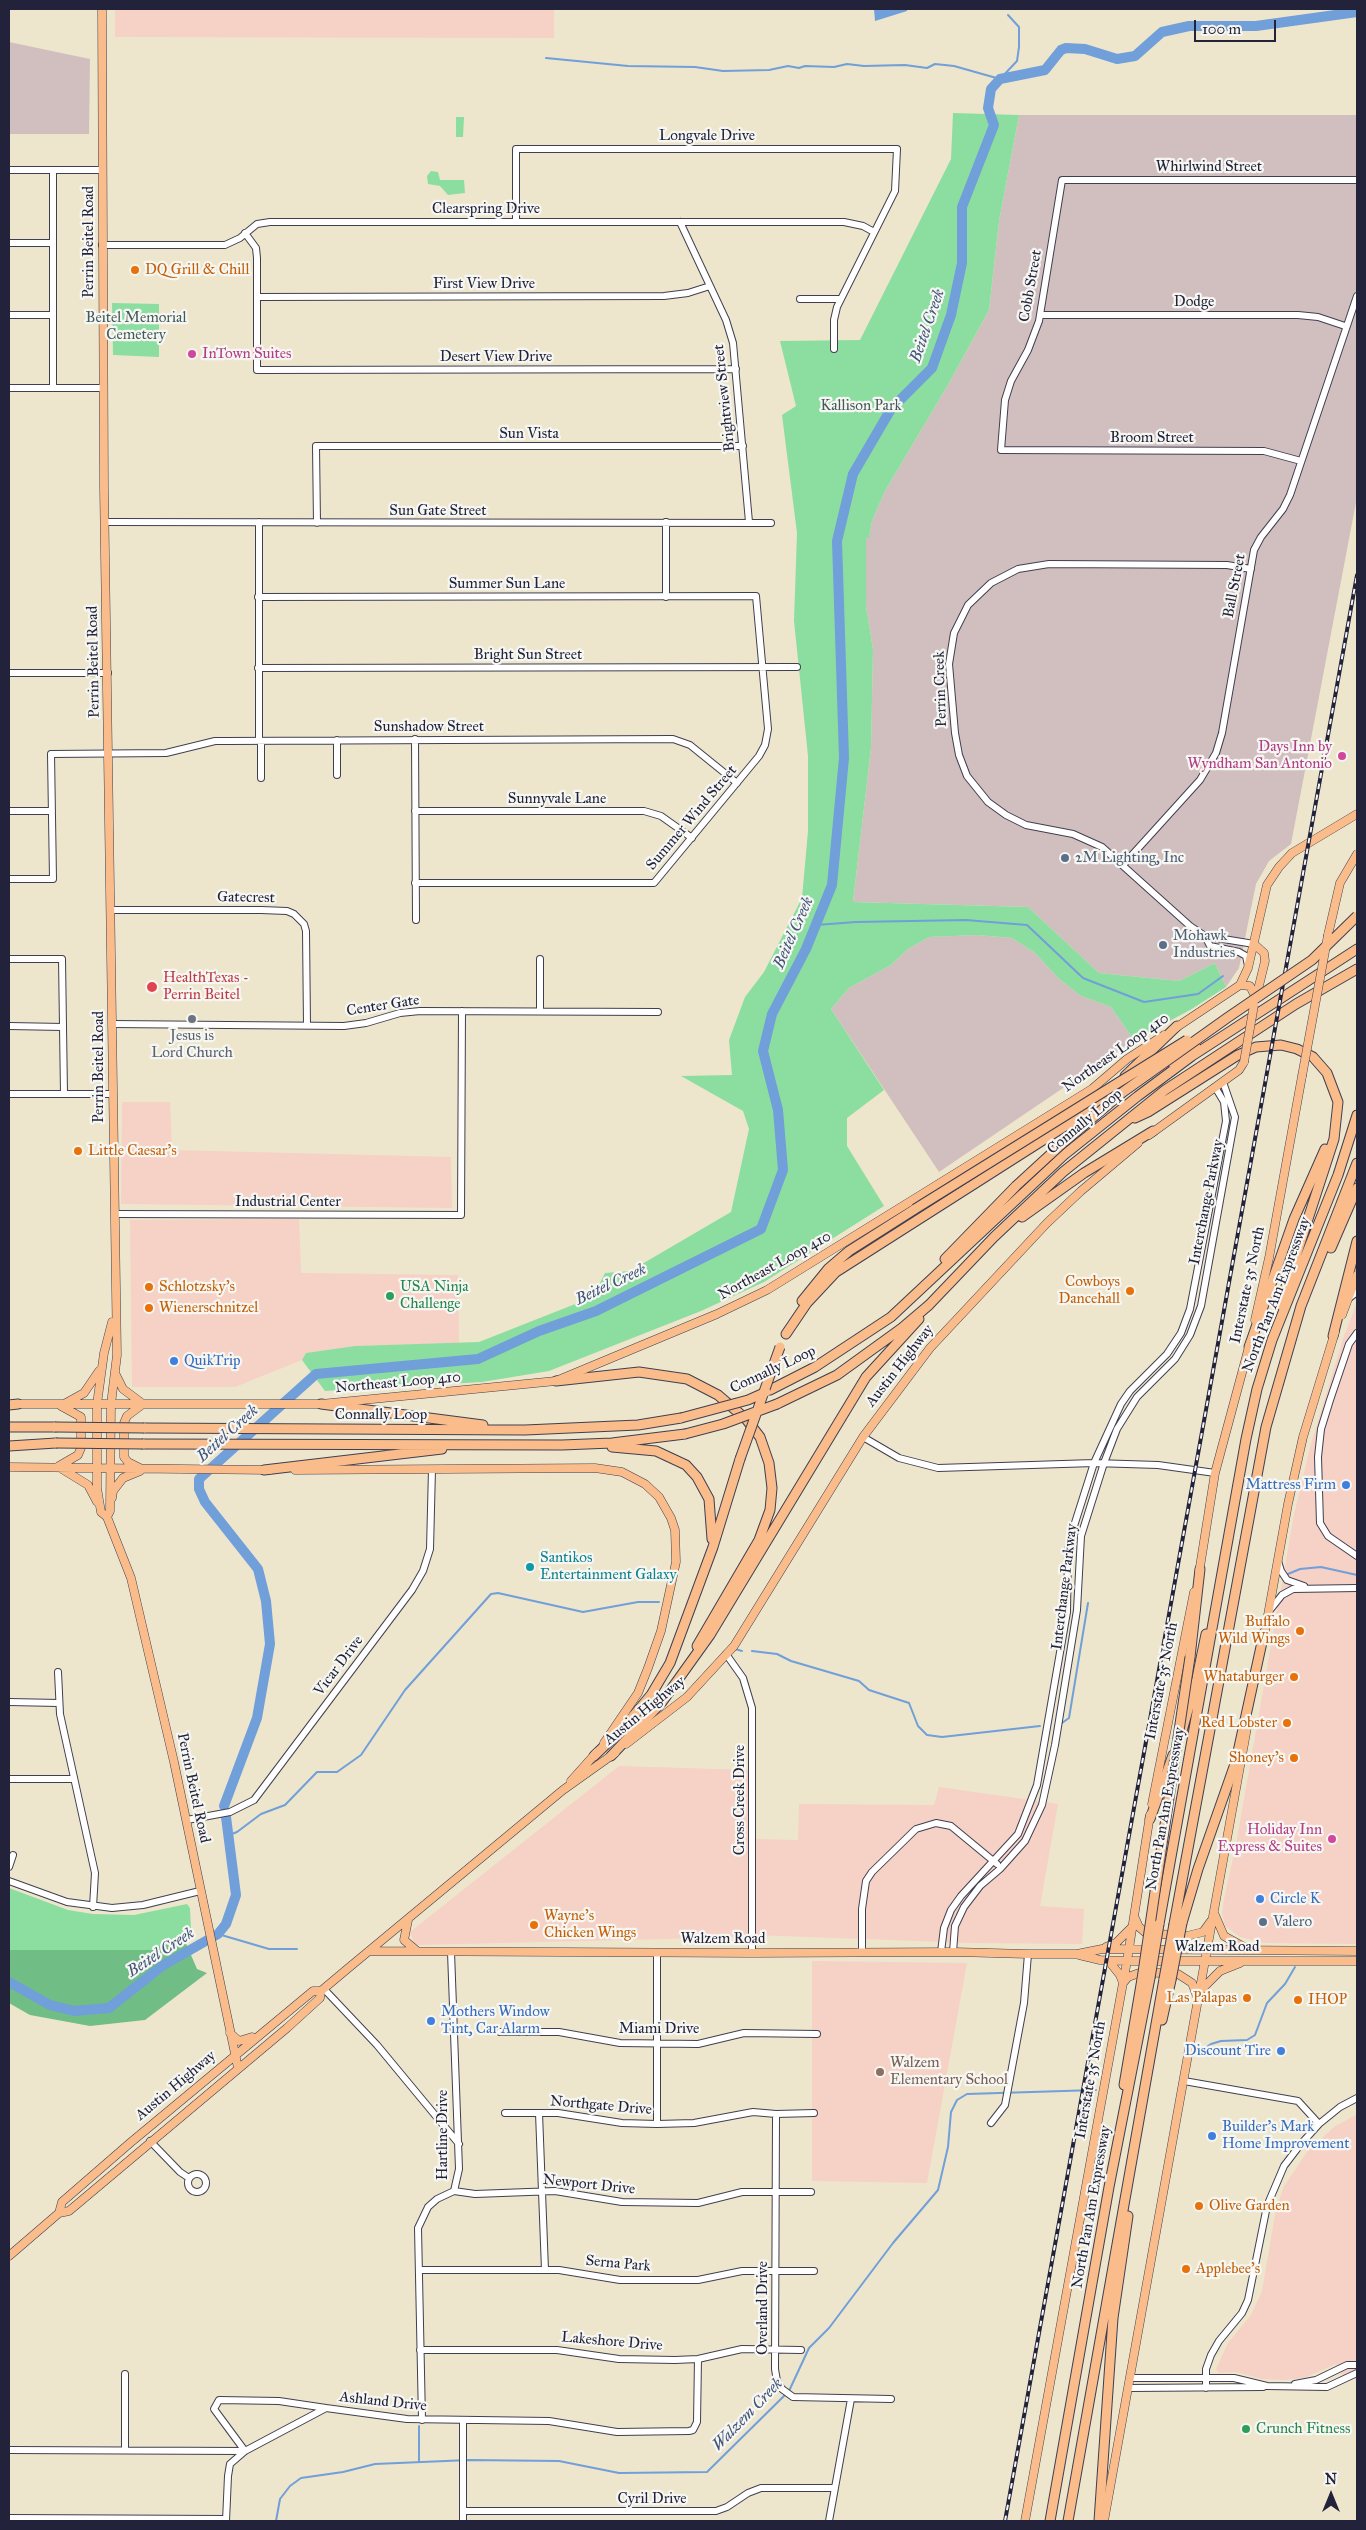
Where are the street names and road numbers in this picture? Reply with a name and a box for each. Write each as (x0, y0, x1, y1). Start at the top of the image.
street label: Longvale Drive (659, 127, 755, 145)
street label: Whirlwind Street (1156, 158, 1262, 176)
street label: Perrin Beitel Road (80, 186, 98, 298)
street label: Clearspring Drive (432, 200, 540, 218)
street label: Cobb Street (1016, 249, 1046, 323)
street label: First View Drive (433, 275, 535, 293)
street label: Dodge (1174, 293, 1214, 311)
street label: Brightview Street (710, 343, 740, 453)
street label: Desert View Drive (440, 348, 552, 366)
street label: Sun Vista (499, 425, 559, 443)
street label: Broom Street (1110, 429, 1194, 447)
street label: Sun Gate Street (389, 502, 487, 520)
street label: Ball Street (1220, 552, 1250, 620)
street label: Summer Sun Lane (449, 575, 565, 593)
street label: Perrin Beitel Road (84, 606, 104, 718)
street label: Bright Sun Street (474, 646, 582, 664)
street label: Perrin Creek (931, 651, 951, 727)
street label: Sunshadow Street (374, 718, 484, 736)
street label: Summer Wind Street (643, 762, 741, 874)
street label: Sunnyvale Lane (508, 790, 606, 808)
street label: Gatecrest (217, 888, 275, 908)
street label: Center Gate (345, 991, 421, 1021)
street label: Northeast Loop 410 (1059, 1009, 1173, 1097)
street label: Perrin Beitel Road (90, 1011, 108, 1123)
street label: Connally Loop (1044, 1085, 1126, 1159)
street label: Interchange Parkway (1186, 1138, 1228, 1266)
street label: Industrial Center (235, 1193, 341, 1211)
street label: North Pan Am Expressway (1239, 1215, 1315, 1375)
street label: Interstate 35 North (1227, 1225, 1269, 1345)
street label: Northeast Loop 410 (716, 1228, 834, 1304)
street label: Austin Highway (862, 1321, 938, 1411)
street label: Connally Loop (727, 1342, 819, 1398)
street label: Northeast Loop 410 (334, 1369, 462, 1397)
street label: Connally Loop (335, 1406, 427, 1424)
street label: Interchange Parkway (1048, 1523, 1082, 1651)
street label: Interstate 35 North (1142, 1621, 1182, 1741)
street label: Vicar Drive (311, 1632, 367, 1700)
street label: Austin Highway (601, 1673, 689, 1749)
street label: North Pan Am Expressway (1143, 1726, 1189, 1892)
street label: Perrin Beitel Road (173, 1731, 213, 1845)
street label: Cross Creek Drive (731, 1745, 749, 1855)
street label: Walzem Road (681, 1930, 765, 1948)
street label: Walzem Road (1175, 1938, 1259, 1956)
street label: Miami Drive (619, 2020, 699, 2038)
street label: Interstate 35 North (1072, 2020, 1110, 2140)
street label: Austin Highway (132, 2047, 220, 2125)
street label: Hartline Drive (434, 2090, 452, 2180)
street label: Northgate Drive (549, 2093, 653, 2119)
street label: North Pan Am Expressway (1069, 2124, 1115, 2290)
street label: Newport Drive (542, 2171, 636, 2199)
street label: Serna Park (585, 2252, 651, 2276)
street label: Overland Drive (754, 2261, 772, 2355)
street label: Lakeshore Drive (561, 2329, 663, 2355)
street label: Ashland Drive (338, 2388, 428, 2416)
street label: Cyril Drive (618, 2490, 686, 2508)

